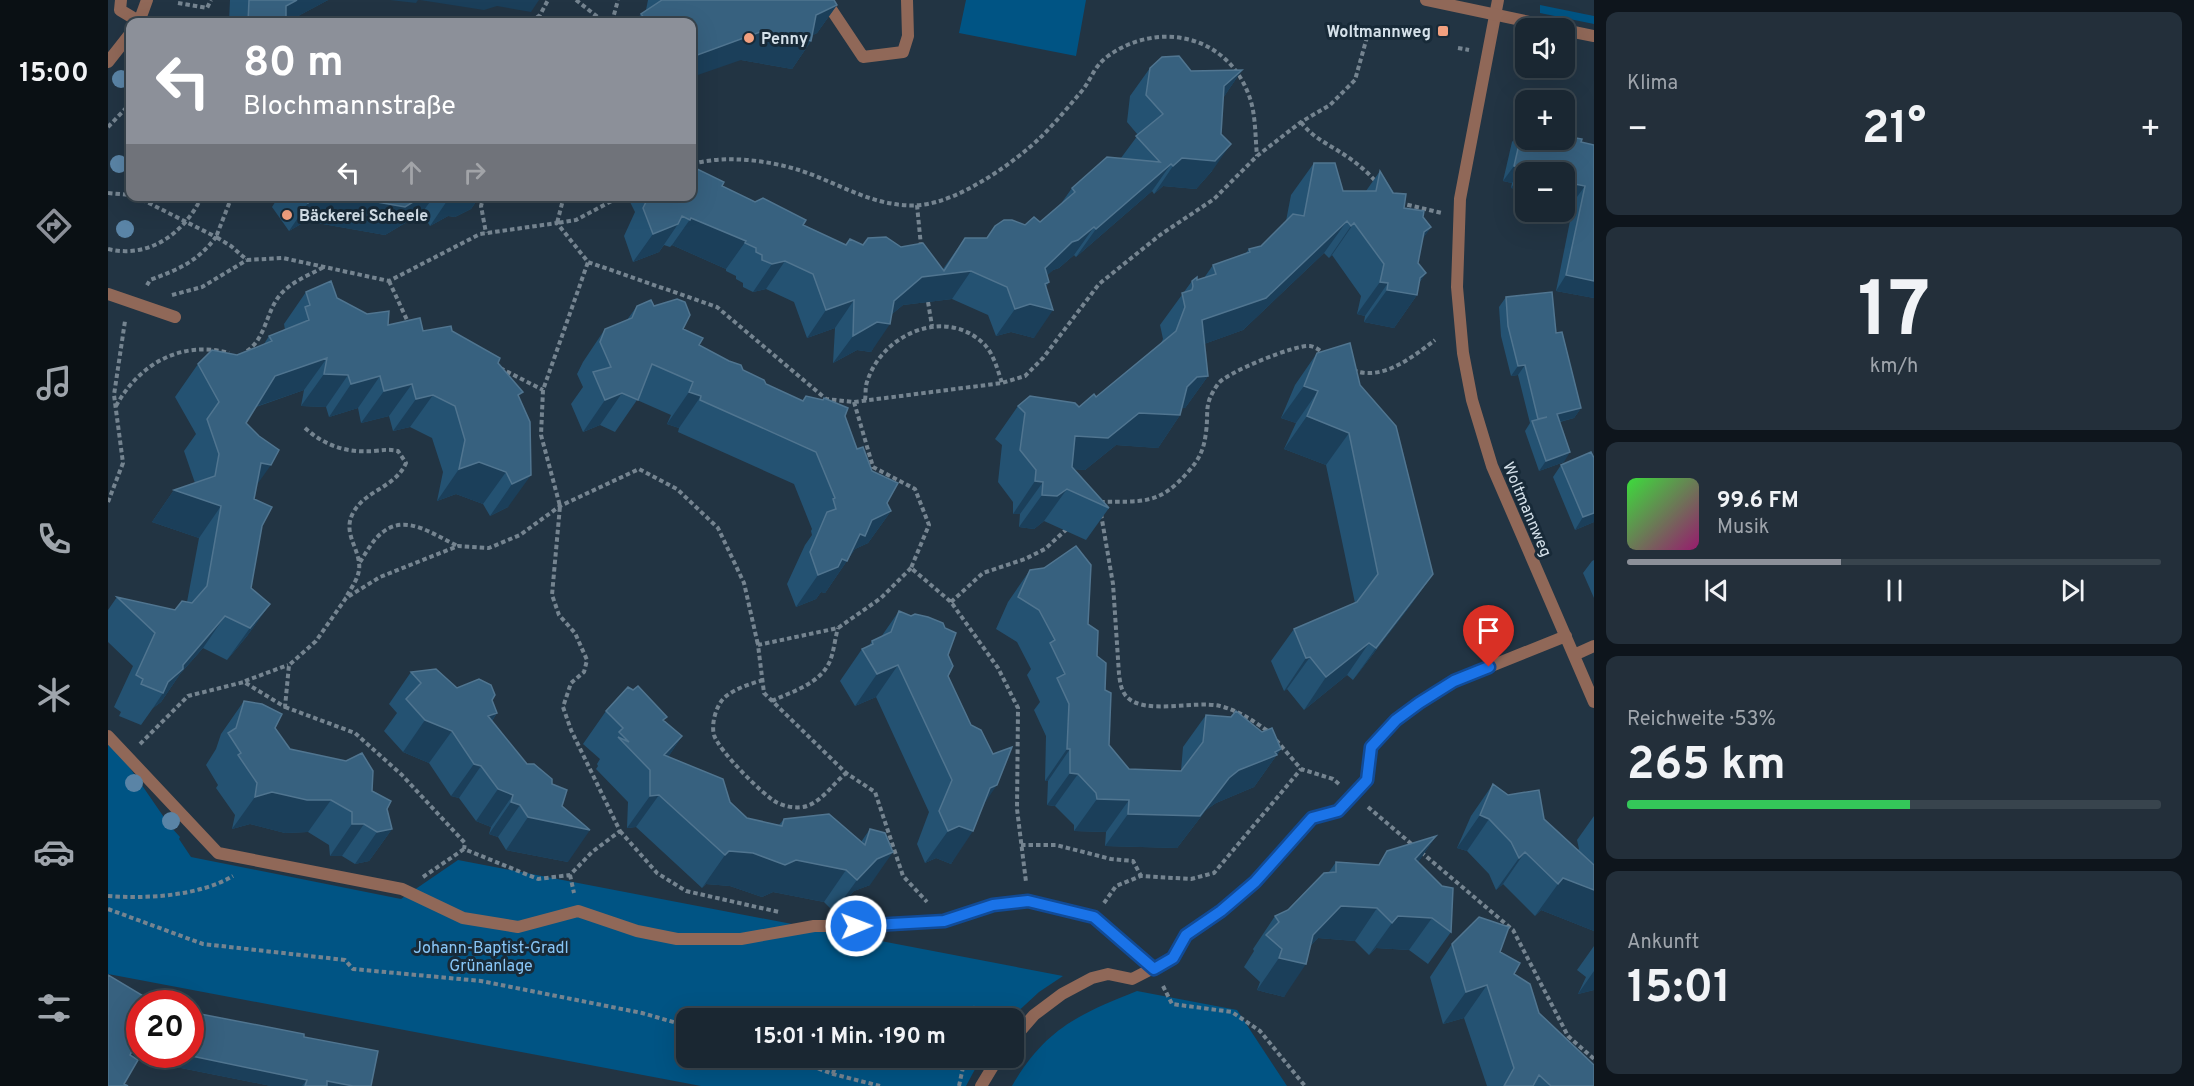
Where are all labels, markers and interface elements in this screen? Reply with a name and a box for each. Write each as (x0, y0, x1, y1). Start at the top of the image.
map controls (1515, 18, 1575, 222)
button: sound (1515, 18, 1575, 78)
place label: Woltmannweg (1326, 23, 1431, 43)
marker: Woltmannweg (1436, 24, 1450, 38)
place label: Penny (761, 30, 808, 50)
marker: Penny (742, 31, 756, 45)
text: 80 m (243, 38, 344, 91)
icon: left (144, 42, 222, 120)
text: 15:00 (19, 57, 89, 91)
text: Klima (1627, 71, 1678, 97)
text: Blochmannstraße (243, 90, 456, 124)
button: + (1515, 90, 1575, 150)
text: 21° (1862, 102, 1926, 159)
text: − (1627, 110, 1648, 152)
text: + (2140, 110, 2161, 152)
icon: left (332, 156, 365, 189)
icon: ahead (395, 156, 428, 189)
icon: right (458, 156, 491, 189)
button: − (1515, 162, 1575, 222)
icon: directions (33, 205, 75, 247)
place label: Bäckerei Scheele (299, 207, 428, 227)
marker: Bäckerei Scheele (280, 208, 294, 222)
text: 17 (1858, 265, 1930, 364)
text: km/h (1870, 354, 1918, 380)
icon: music (33, 362, 75, 404)
street label: Woltmannweg (1497, 459, 1555, 560)
text: 99.6 FM (1717, 488, 1799, 515)
text: Musik (1717, 515, 1769, 541)
icon: phone (33, 518, 75, 560)
icon: previous (1700, 574, 1733, 607)
icon: pause (1878, 574, 1911, 607)
icon: next (2056, 574, 2089, 607)
pin (1463, 605, 1514, 667)
icon: arrive (1472, 614, 1505, 647)
icon: climate (33, 674, 75, 716)
text: Reichweite · 53% (1627, 707, 1776, 733)
text: 265 km (1627, 738, 1786, 795)
icon: car (33, 831, 75, 873)
position arrow (824, 894, 888, 958)
text: Ankunft (1627, 930, 1699, 956)
park label: Johann-Baptist-Gradl Grünanlage (413, 939, 569, 977)
text: 15:01 (1627, 961, 1731, 1018)
icon: filters (33, 987, 75, 1029)
speed limit sign: 20 (126, 990, 204, 1068)
text: 15:01 · 1 Min. · 190 m (754, 1024, 946, 1051)

